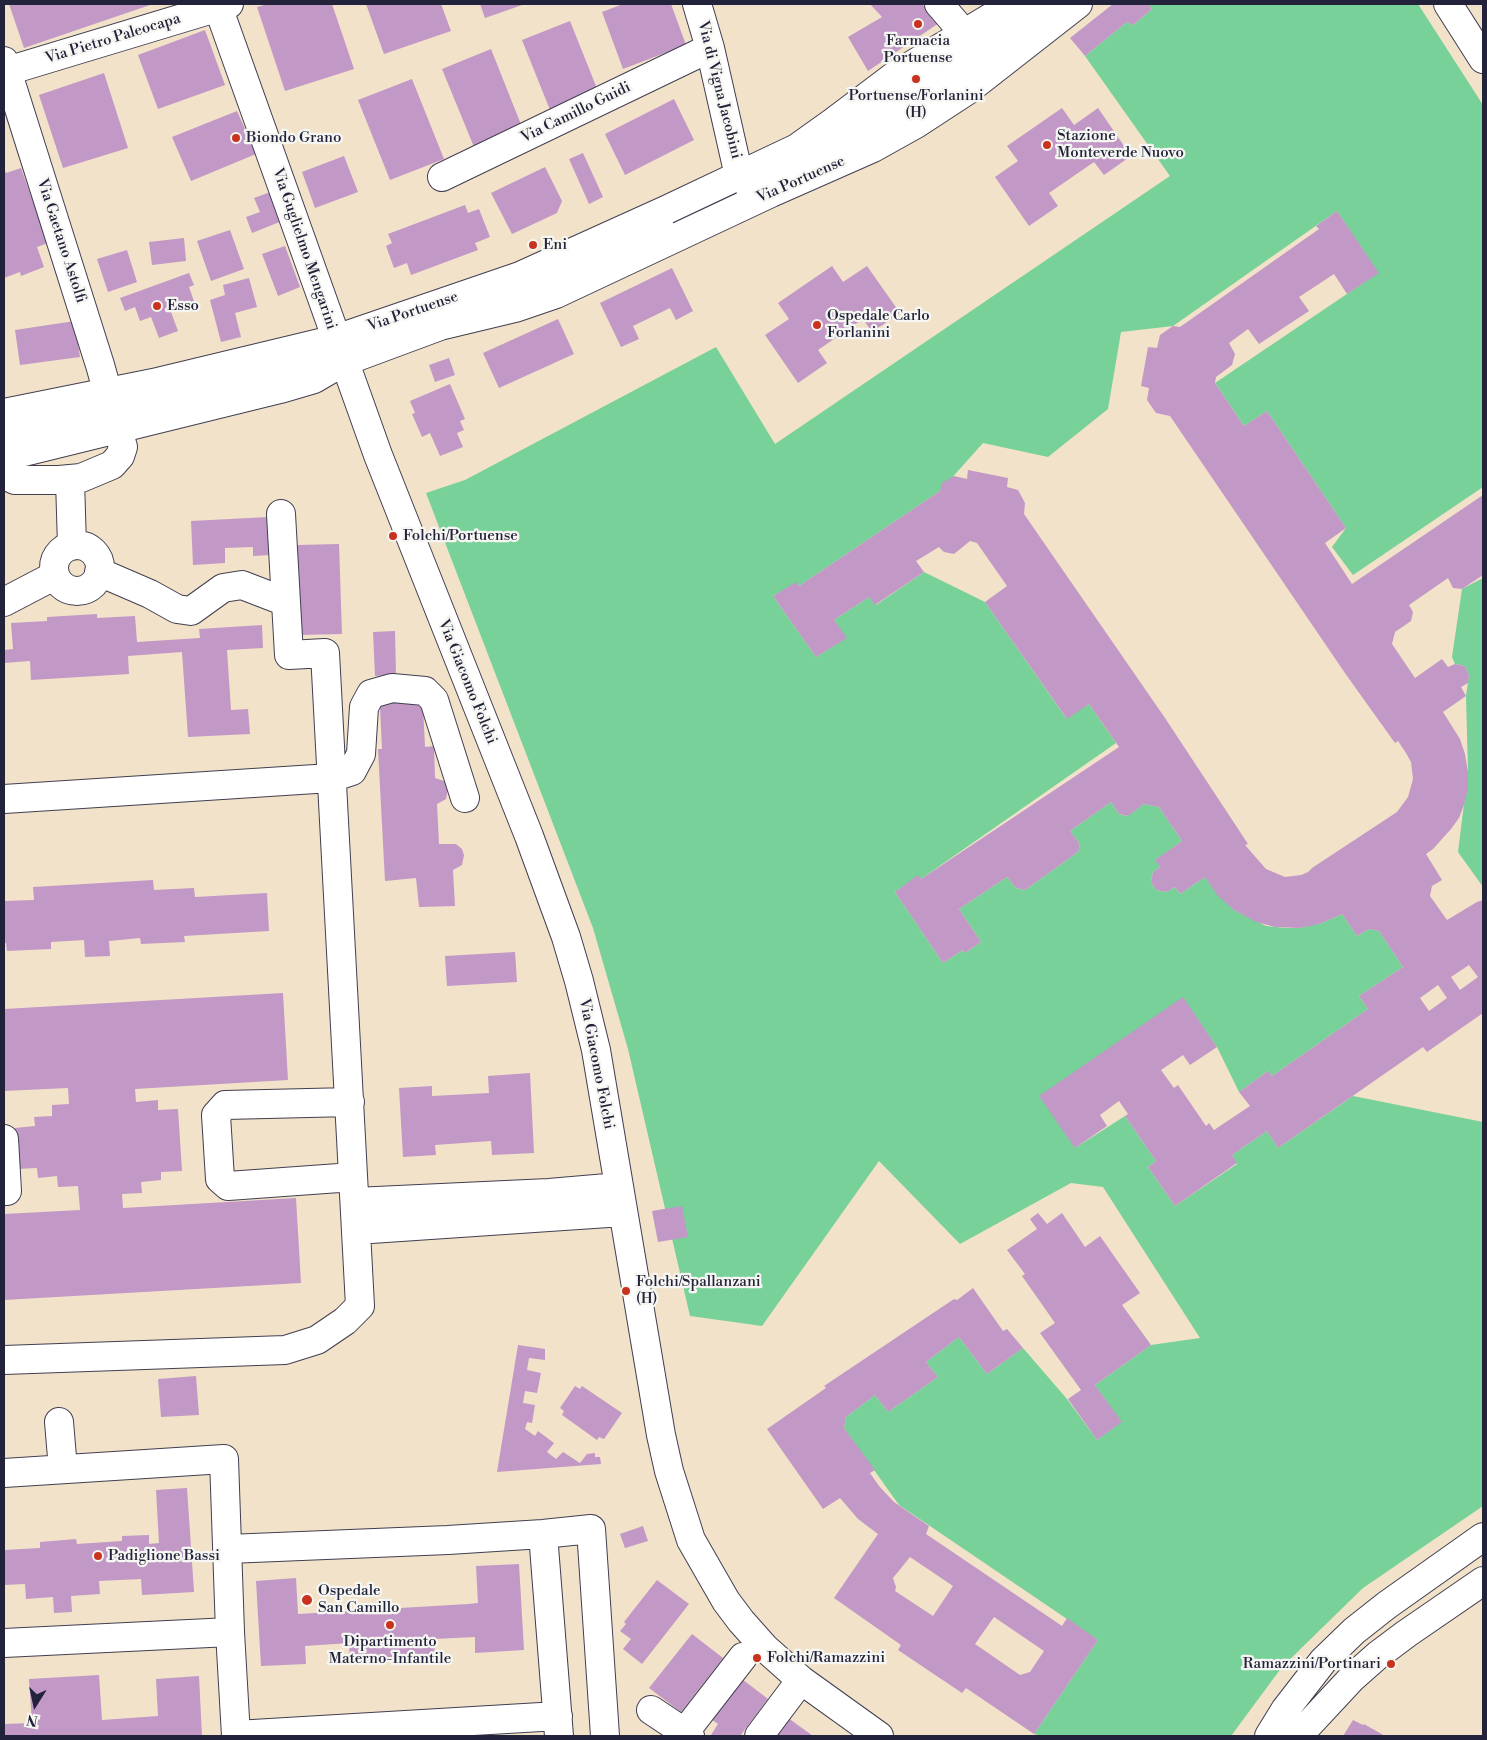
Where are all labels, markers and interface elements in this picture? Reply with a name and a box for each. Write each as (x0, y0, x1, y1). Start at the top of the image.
street label: Via Pietro Paleocapa (43, 10, 183, 68)
marker: Farmacia Portuense (912, 18, 924, 30)
street label: Via di Vigna Jacobini (693, 19, 745, 161)
place label: Farmacia Portuense (883, 32, 953, 67)
marker: Portuense/Forlanini (H) (910, 73, 922, 85)
street label: Via Camillo Guidi (518, 79, 634, 147)
place label: Portuense/Forlanini (H) (848, 87, 984, 122)
place label: Stazione Monteverde Nuovo (1057, 127, 1184, 162)
place label: Biondo Grano (246, 129, 341, 147)
marker: Biondo Grano (230, 132, 242, 144)
marker: Stazione Monteverde Nuovo (1041, 139, 1053, 151)
street label: Via Portuense (754, 153, 848, 207)
street label: Via Guglielmo Mengarini (268, 166, 340, 332)
street label: Via Gaetano Astolfi (32, 177, 90, 305)
place label: Eni (543, 236, 567, 254)
marker: Eni (527, 239, 539, 251)
street label: Via Portuense (365, 288, 461, 336)
place label: Esso (167, 297, 199, 315)
marker: Esso (151, 300, 163, 312)
place label: Ospedale Carlo Forlanini (827, 307, 930, 342)
marker: Ospedale Carlo Forlanini (811, 319, 823, 331)
place label: Folchi/Portuense (403, 527, 518, 545)
marker: Folchi/Portuense (387, 530, 399, 542)
street label: Via Giacomo Folchi (434, 617, 500, 747)
street label: Via Giacomo Folchi (574, 997, 618, 1131)
place label: Folchi/Spallanzani (H) (636, 1273, 761, 1308)
marker: Folchi/Spallanzani (H) (620, 1285, 632, 1297)
place label: Padiglione Bassi (108, 1547, 220, 1565)
marker: Padiglione Bassi (92, 1550, 104, 1562)
place label: Ospedale San Camillo (318, 1582, 400, 1617)
marker: Ospedale San Camillo (300, 1593, 314, 1607)
marker: Dipartimento Materno-Infantile (384, 1619, 396, 1631)
place label: Dipartimento Materno-Infantile (329, 1633, 451, 1668)
place label: Folchi/Ramazzini (767, 1649, 885, 1667)
marker: Folchi/Ramazzini (751, 1652, 763, 1664)
place label: Ramazzini/Portinari (1243, 1655, 1381, 1673)
marker: Ramazzini/Portinari (1385, 1658, 1397, 1670)
north arrow (10, 1680, 60, 1730)
text: N (25, 1710, 39, 1730)

